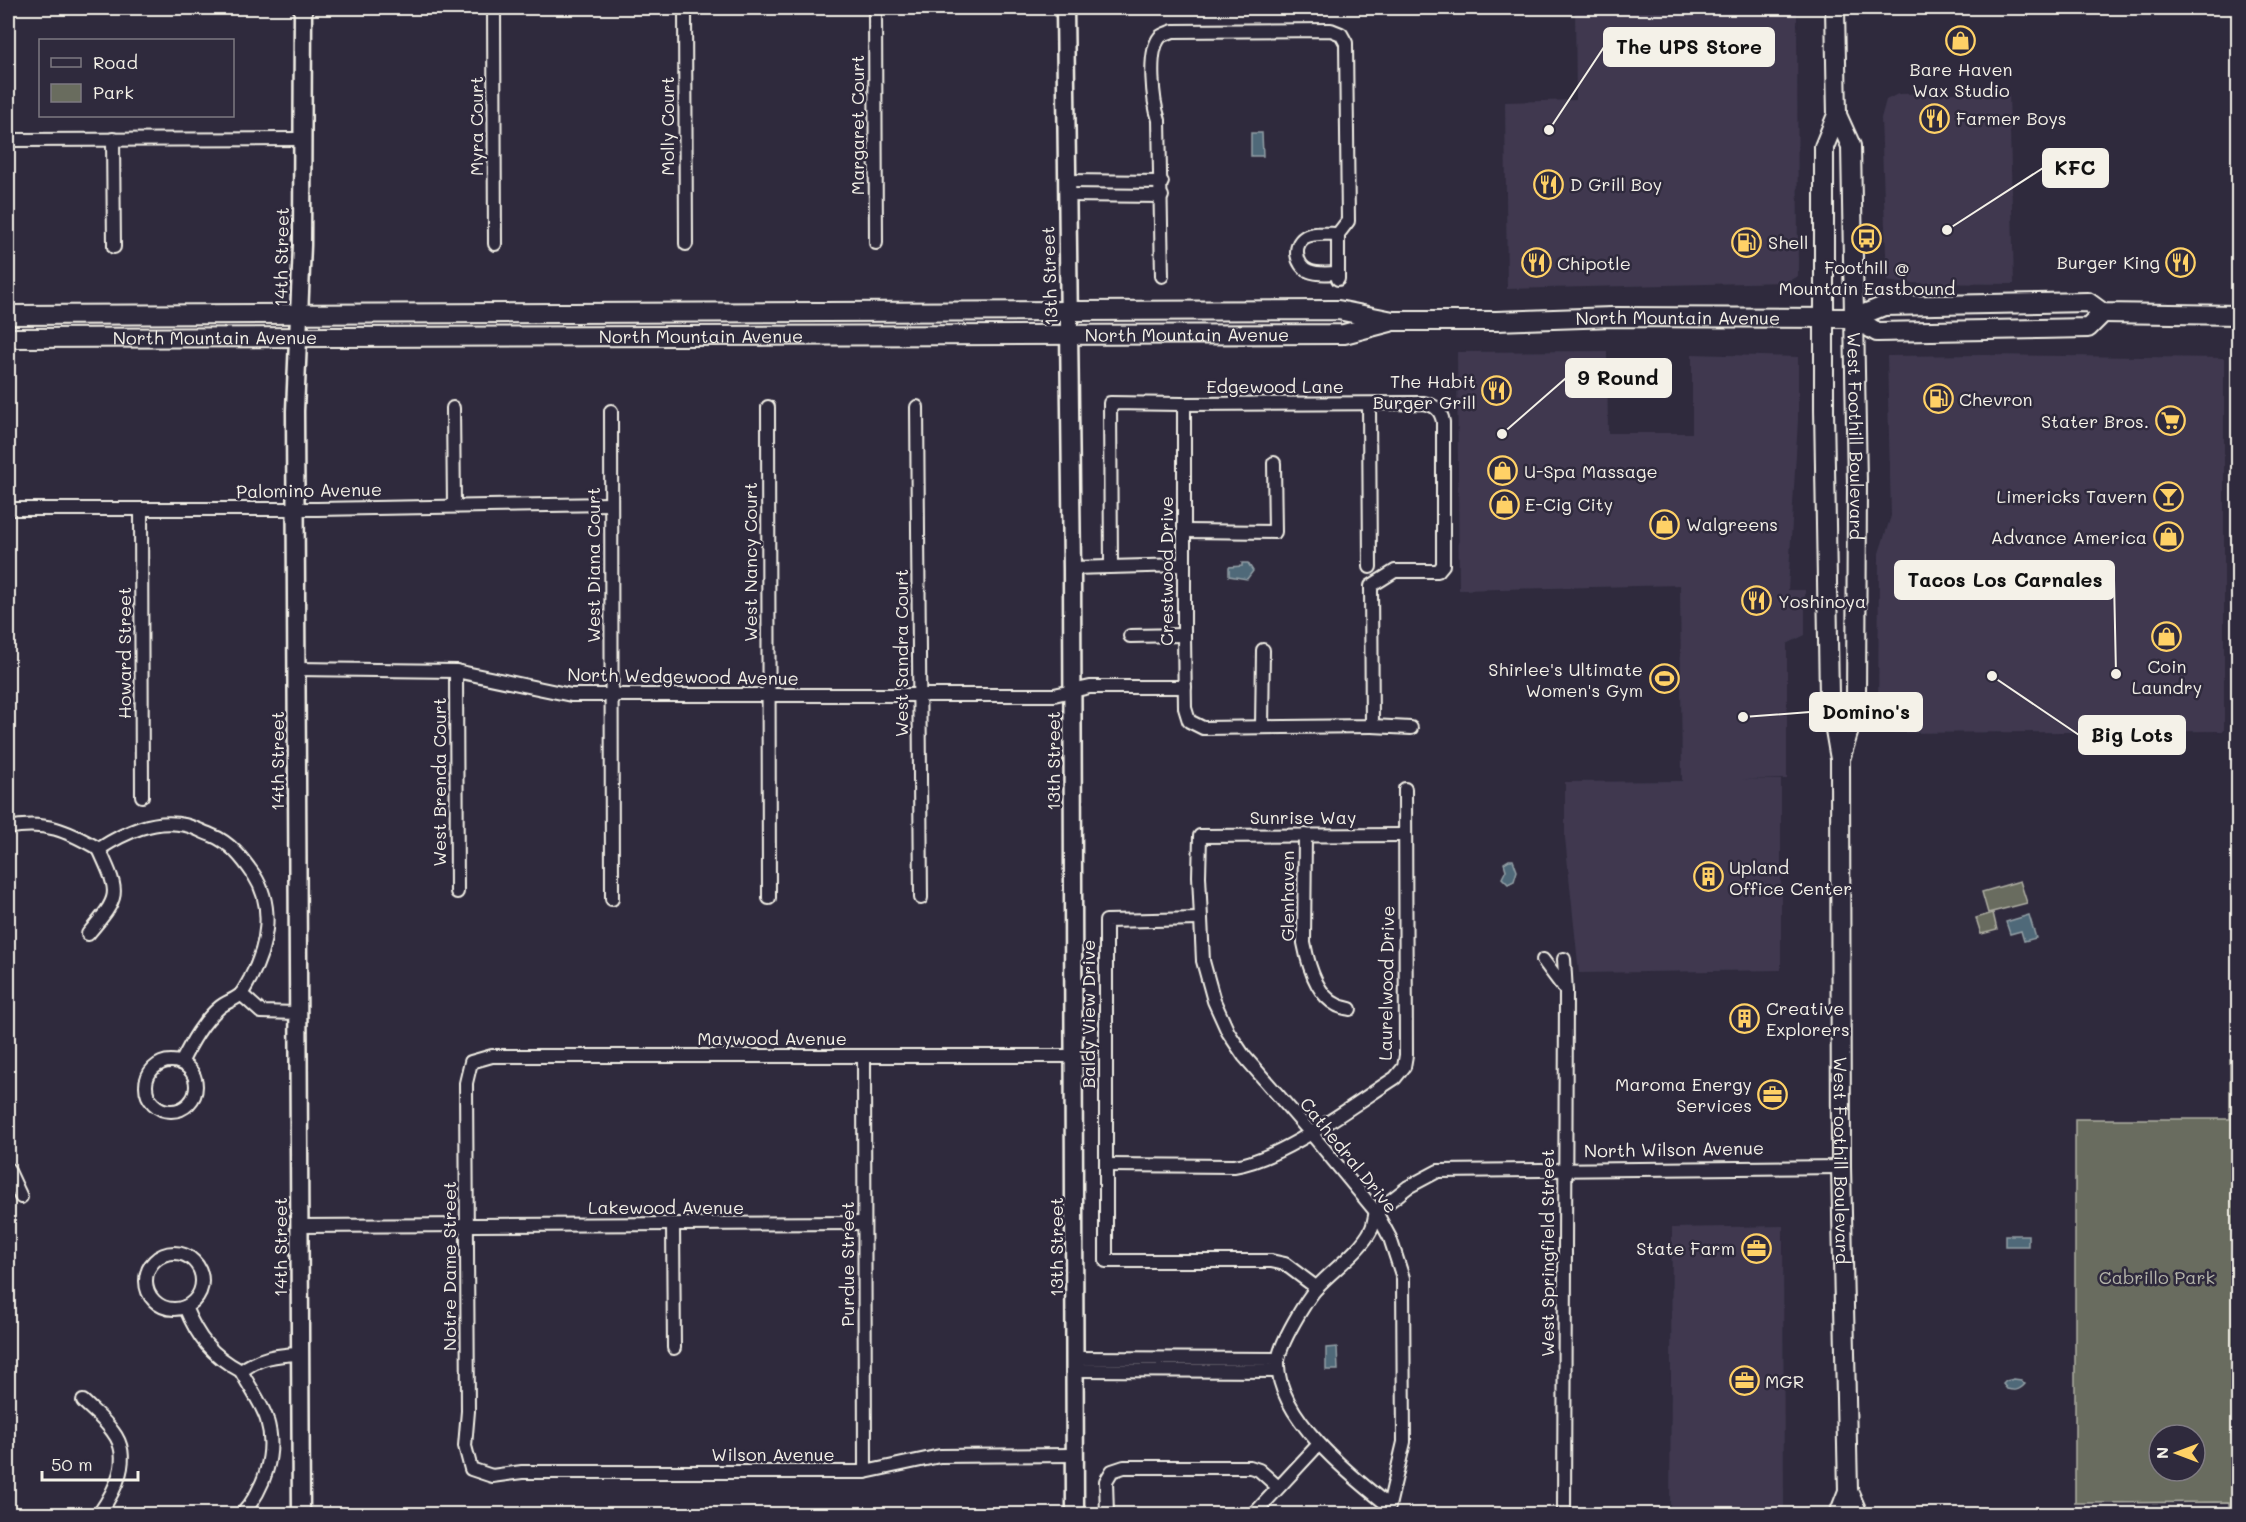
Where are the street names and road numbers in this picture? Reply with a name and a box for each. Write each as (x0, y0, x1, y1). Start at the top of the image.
street label: Margaret Court (845, 55, 869, 195)
street label: Myra Court (464, 76, 488, 176)
street label: Molly Court (655, 76, 679, 176)
street label: 14th Street (268, 207, 294, 307)
street label: 13th Street (1035, 226, 1063, 326)
street label: North Mountain Avenue (1575, 305, 1780, 330)
street label: North Mountain Avenue (1085, 322, 1289, 347)
street label: North Mountain Avenue (599, 324, 803, 348)
street label: North Mountain Avenue (113, 325, 317, 350)
street label: West Foothill Boulevard (1842, 332, 1869, 540)
street label: Edgewood Lane (1206, 374, 1344, 398)
street label: Palomino Avenue (236, 477, 382, 503)
street label: West Nancy Court (738, 482, 762, 642)
street label: West Diana Court (581, 487, 605, 643)
street label: Crestwood Drive (1154, 496, 1178, 646)
street label: West Sandra Court (889, 569, 913, 737)
street label: Howard Street (112, 587, 136, 719)
street label: North Wedgewood Avenue (567, 662, 799, 690)
street label: West Brenda Court (427, 697, 451, 867)
street label: 14th Street (265, 711, 289, 811)
street label: 13th Street (1041, 711, 1065, 811)
street label: Sunrise Way (1250, 805, 1356, 829)
street label: Glenhaven (1275, 851, 1299, 941)
street label: Laurelwood Drive (1373, 905, 1399, 1061)
street label: Baldy View Drive (1076, 939, 1100, 1089)
street label: Maywood Avenue (697, 1026, 847, 1050)
street label: West Foothill Boulevard (1829, 1056, 1855, 1265)
street label: Cathedral Drive (1295, 1092, 1403, 1218)
street label: North Wilson Avenue (1584, 1135, 1764, 1163)
street label: West Springfield Street (1535, 1149, 1559, 1357)
street label: Notre Dame Street (437, 1181, 461, 1351)
street label: Lakewood Avenue (588, 1195, 744, 1219)
street label: 14th Street (268, 1197, 292, 1297)
street label: 13th Street (1044, 1197, 1068, 1297)
street label: Purdue Street (835, 1201, 859, 1327)
street label: Wilson Avenue (711, 1442, 835, 1466)

